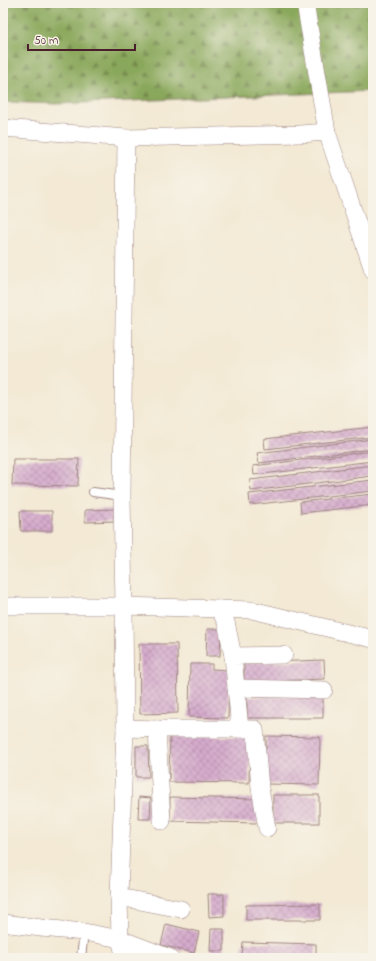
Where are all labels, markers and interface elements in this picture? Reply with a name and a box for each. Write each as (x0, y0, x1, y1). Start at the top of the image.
scale bar (28, 26, 135, 52)
text: 50 m (34, 32, 58, 50)

